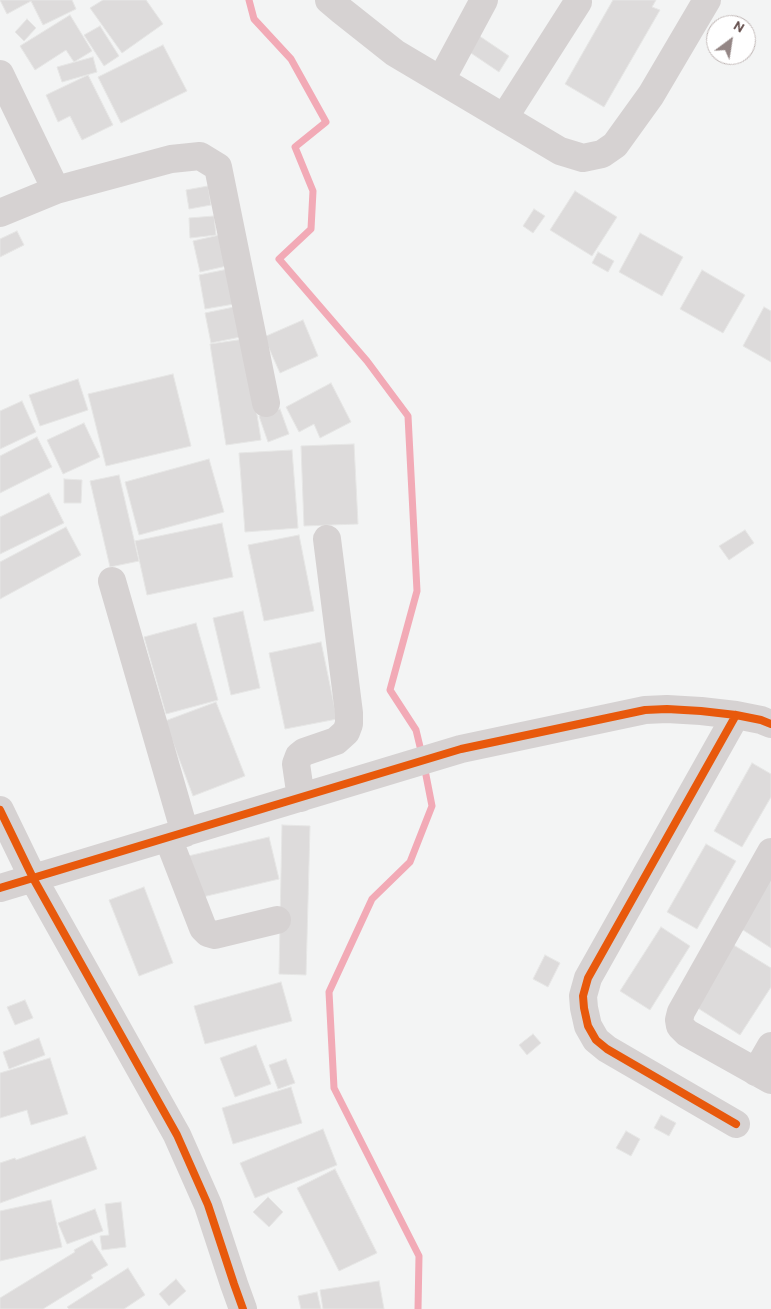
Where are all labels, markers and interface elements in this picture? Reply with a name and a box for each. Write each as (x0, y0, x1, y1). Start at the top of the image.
north arrow (706, 15, 756, 65)
text: N (730, 18, 747, 37)

